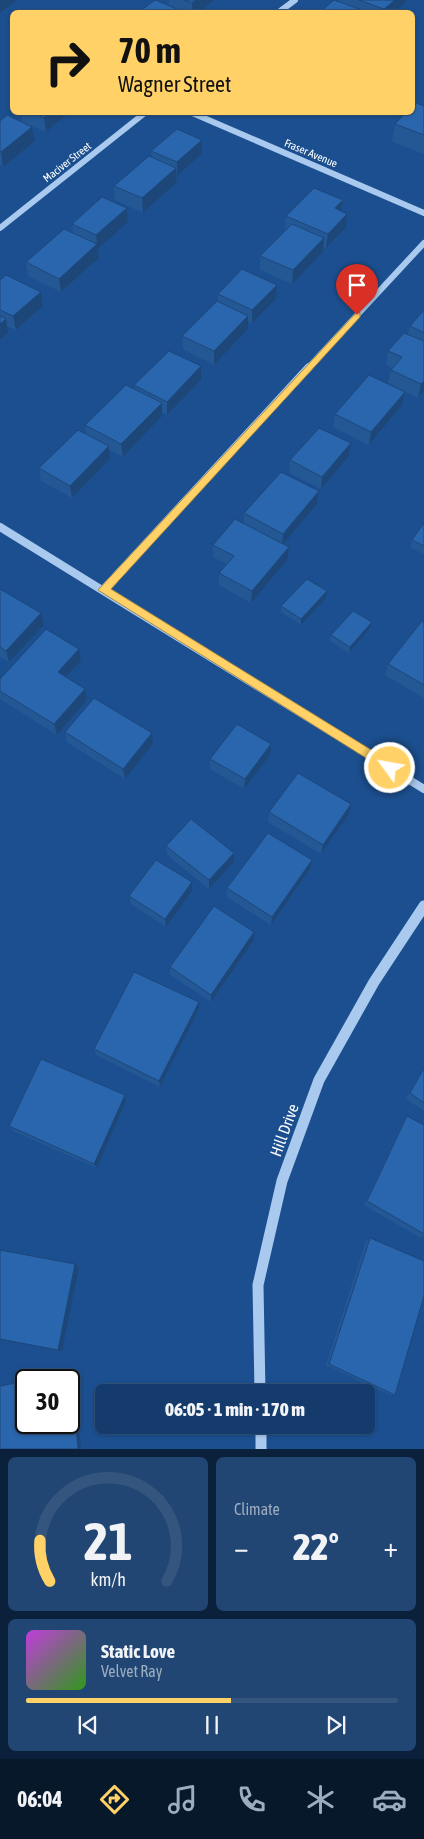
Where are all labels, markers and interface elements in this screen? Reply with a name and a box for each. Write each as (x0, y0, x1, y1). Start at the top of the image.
icon: right (35, 30, 100, 95)
text: 70 m (118, 30, 181, 70)
text: Wagner Street (118, 71, 231, 97)
street label: Fraser Avenue (283, 136, 339, 170)
street label: Maciver Street (41, 140, 93, 184)
pin (336, 264, 378, 315)
icon: arrive (343, 271, 371, 299)
position arrow (363, 741, 415, 793)
street label: Hill Drive (266, 1101, 302, 1159)
speed limit sign: 30 (15, 1369, 80, 1434)
text: 06:05 · 1 min · 170 m (165, 1398, 305, 1420)
text: Climate (234, 1500, 280, 1518)
text: 21 (84, 1511, 132, 1571)
text: 22° (293, 1525, 339, 1568)
text: − (234, 1531, 249, 1563)
text: + (383, 1531, 398, 1563)
text: km/h (90, 1569, 126, 1590)
text: Static Love (101, 1640, 175, 1662)
text: Velvet Ray (101, 1662, 162, 1680)
icon: previous (74, 1711, 102, 1739)
icon: pause (198, 1711, 226, 1739)
icon: next (322, 1711, 350, 1739)
icon: directions (97, 1782, 132, 1817)
icon: music (165, 1782, 200, 1817)
icon: phone (234, 1782, 269, 1817)
icon: climate (303, 1782, 338, 1817)
icon: car (372, 1782, 407, 1817)
text: 06:04 (17, 1786, 63, 1812)

